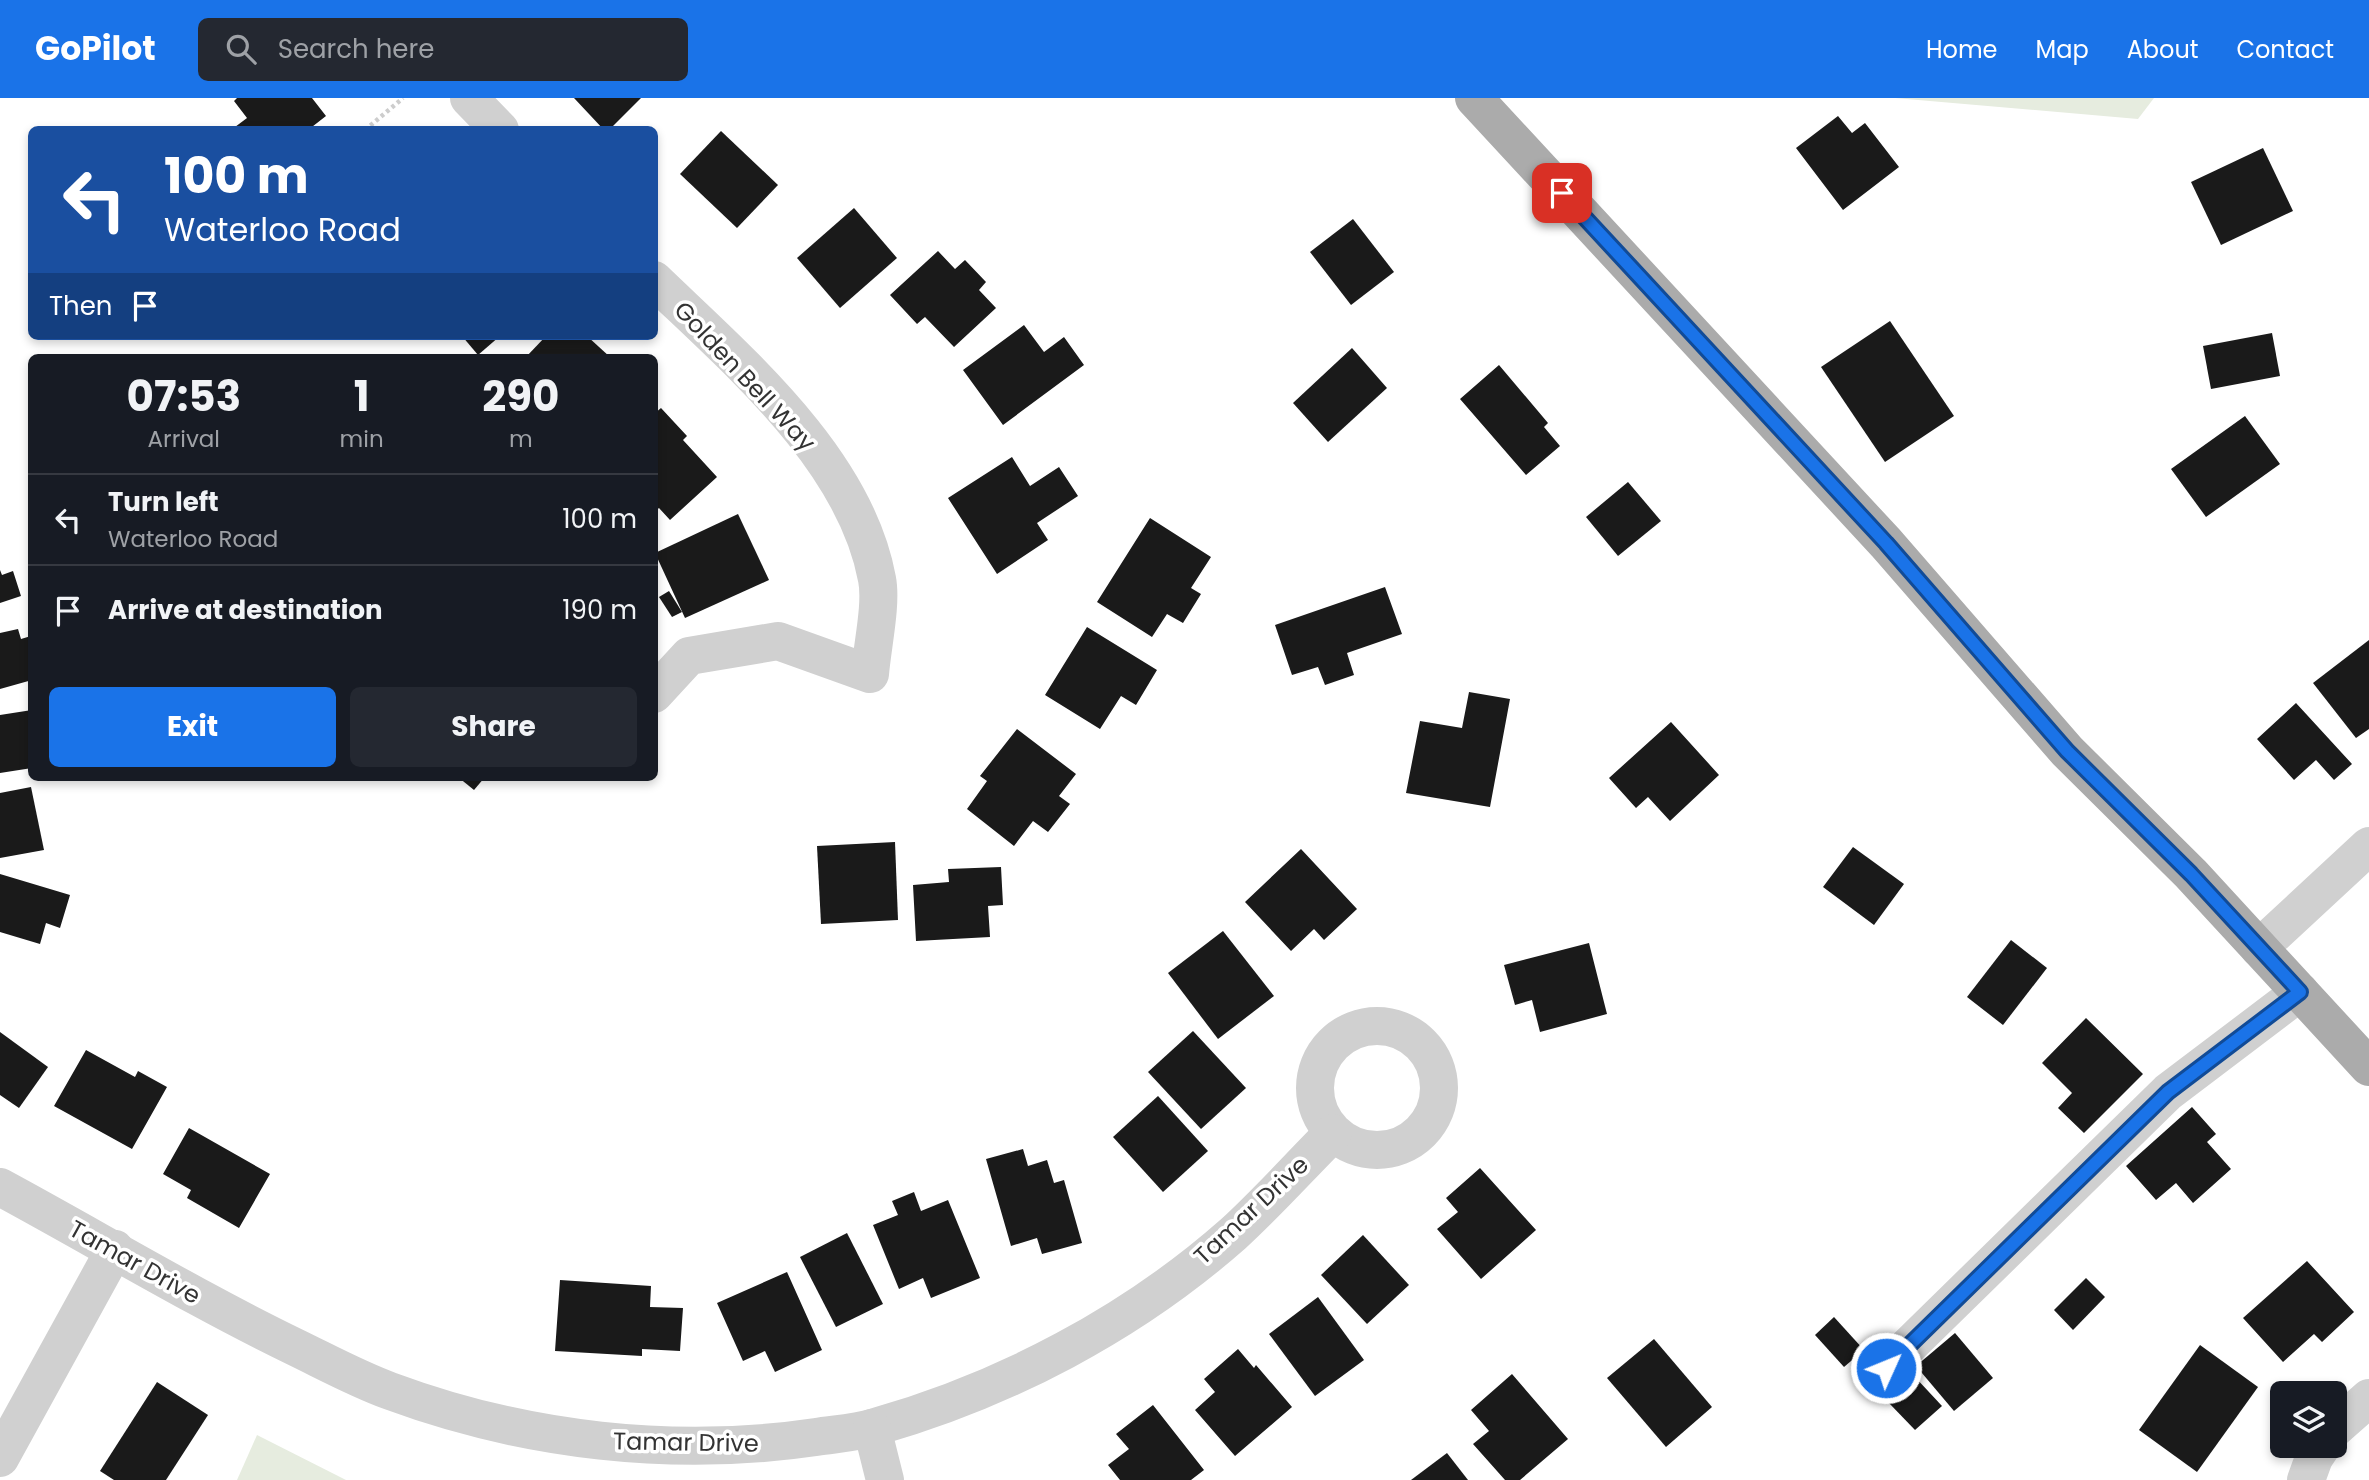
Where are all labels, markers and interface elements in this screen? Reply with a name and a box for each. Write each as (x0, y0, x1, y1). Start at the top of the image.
search box (198, 18, 688, 81)
text: GoPilot (35, 25, 156, 72)
icon: search (222, 30, 260, 68)
text: Search here (278, 31, 434, 67)
text: Home (1926, 33, 1998, 66)
text: Map (2036, 33, 2089, 66)
text: About (2127, 33, 2198, 66)
text: Contact (2236, 33, 2334, 66)
text: 100 m (164, 142, 309, 210)
icon: left (49, 154, 140, 245)
pin (1532, 163, 1592, 223)
icon: arrive (1543, 174, 1581, 212)
text: Waterloo Road (164, 207, 401, 252)
icon: arrive (126, 287, 164, 325)
text: Then (49, 288, 112, 324)
street label: Golden Bell Way (667, 294, 823, 458)
text: 07:53 (127, 367, 241, 426)
text: 1 (354, 367, 370, 426)
text: 290 (482, 367, 559, 426)
text: Arrival (148, 423, 220, 455)
text: min (340, 423, 384, 455)
text: m (509, 423, 533, 455)
text: Turn left (108, 484, 219, 520)
icon: left (49, 501, 87, 539)
text: 100 m (562, 501, 637, 537)
text: Waterloo Road (108, 523, 278, 555)
icon: arrive (49, 592, 87, 630)
text: Arrive at destination (108, 592, 383, 628)
text: 190 m (562, 592, 637, 628)
button: Exit (49, 687, 336, 767)
button: Share (350, 687, 637, 767)
street label: Tamar Drive (1186, 1148, 1316, 1272)
street label: Tamar Drive (63, 1212, 207, 1312)
position arrow (1849, 1331, 1923, 1405)
map controls (2270, 1381, 2347, 1458)
button: layers (2270, 1381, 2347, 1458)
street label: Tamar Drive (613, 1424, 759, 1460)

